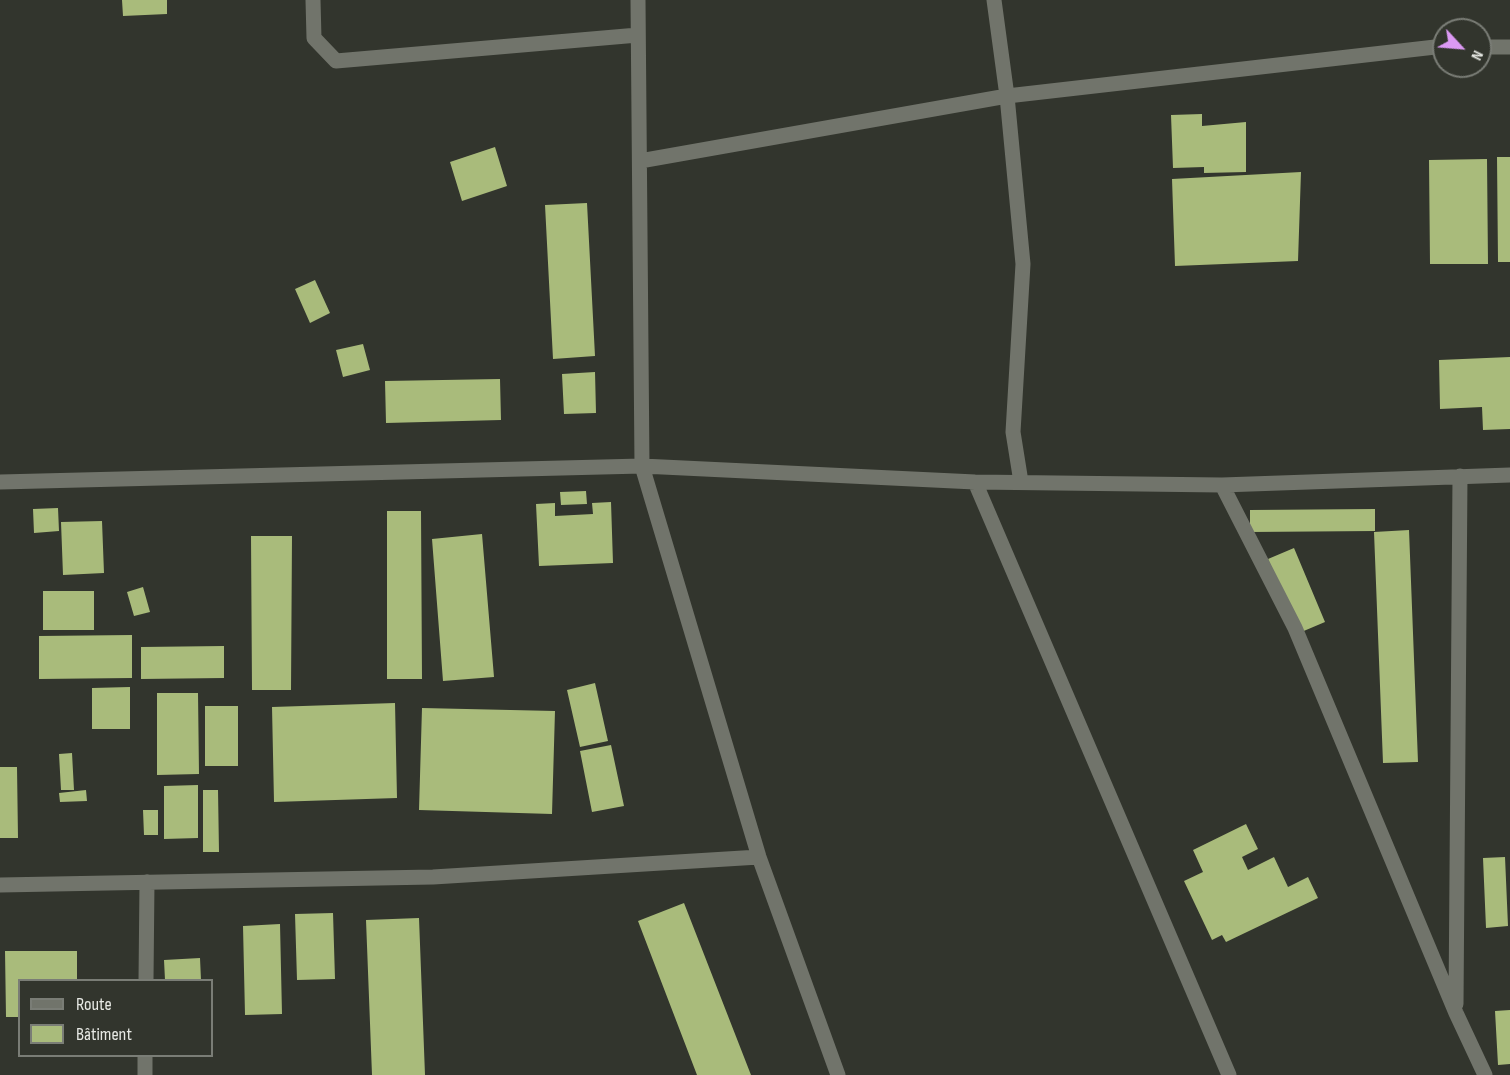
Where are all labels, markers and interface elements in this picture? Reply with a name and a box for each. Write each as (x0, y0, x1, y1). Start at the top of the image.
north arrow (1432, 18, 1492, 78)
text: N (1466, 47, 1487, 63)
legend (18, 979, 213, 1057)
text: Route (76, 994, 112, 1015)
text: Bâtiment (76, 1024, 132, 1045)

